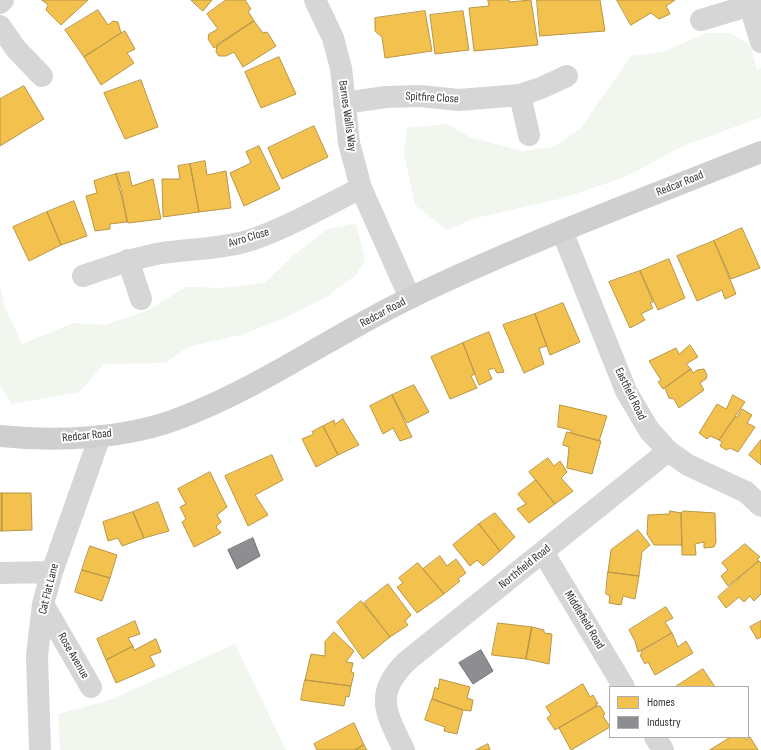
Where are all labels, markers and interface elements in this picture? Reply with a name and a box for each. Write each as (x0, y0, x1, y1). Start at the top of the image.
street label: Barnes Wallis Way (335, 80, 359, 152)
street label: Spitfire Close (405, 89, 459, 107)
street label: Redcar Road (654, 168, 706, 200)
street label: Avro Close (227, 225, 271, 251)
street label: Redcar Road (358, 295, 408, 331)
street label: Eastfield Road (611, 365, 649, 423)
street label: Redcar Road (61, 426, 113, 446)
street label: Northfield Road (496, 542, 554, 592)
street label: Cat Flat Lane (36, 562, 62, 616)
street label: Middlefield Road (561, 588, 607, 652)
street label: Rose Avenue (54, 630, 92, 682)
legend (609, 686, 749, 738)
text: Homes (647, 695, 675, 710)
text: Industry (647, 715, 681, 730)

